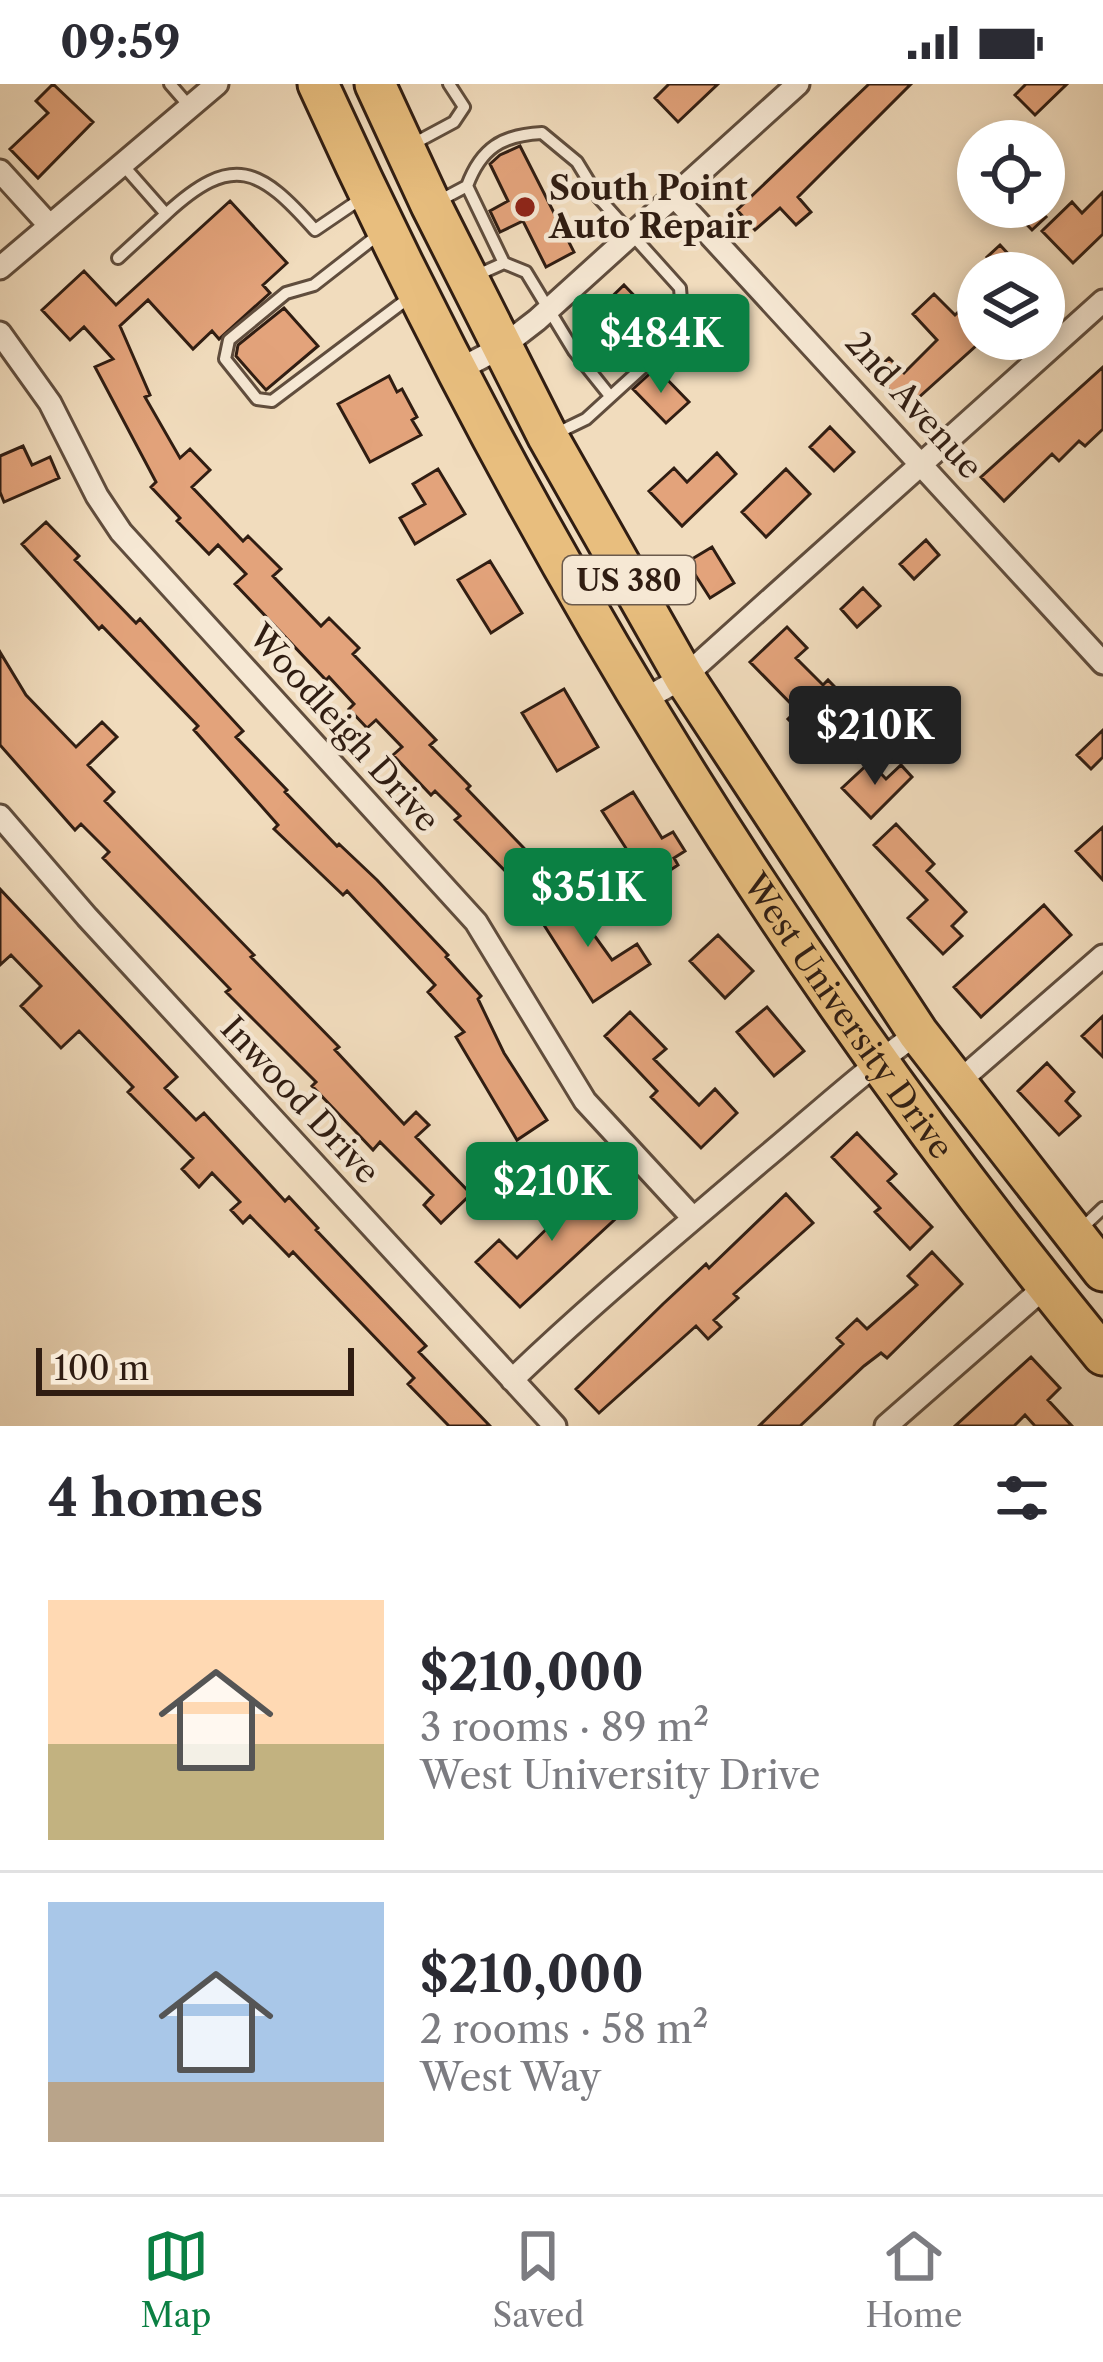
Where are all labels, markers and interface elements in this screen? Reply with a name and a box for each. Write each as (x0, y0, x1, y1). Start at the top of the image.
text: 09:59 (60, 14, 181, 70)
map controls (957, 120, 1065, 360)
button: locate (957, 120, 1065, 228)
place label: South Point Auto Repair (548, 168, 752, 247)
marker: South Point Auto Repair (512, 194, 538, 220)
button: layers (957, 252, 1065, 360)
pin: $484K (577, 294, 745, 396)
text: $484K (599, 309, 723, 357)
street label: 2nd Avenue (837, 323, 991, 487)
road number: US 380 (563, 556, 695, 604)
street label: Woodleigh Drive (239, 615, 448, 840)
pin: $210K (791, 686, 959, 788)
text: $210K (816, 701, 934, 749)
pin: $351K (504, 848, 672, 950)
text: $351K (531, 863, 645, 911)
street label: West University Drive (734, 865, 962, 1167)
street label: Inwood Drive (212, 1008, 388, 1192)
pin: $210K (468, 1142, 636, 1244)
text: $210K (493, 1157, 611, 1205)
scale bar (36, 1342, 354, 1395)
text: 100 m (54, 1348, 149, 1389)
icon: filters (989, 1465, 1055, 1531)
text: 4 homes (48, 1467, 263, 1529)
text: $210,000 (420, 1641, 644, 1703)
icon: home (144, 1648, 288, 1792)
text: 3 rooms · 89 m² (420, 1703, 709, 1751)
text: West University Drive (420, 1751, 820, 1799)
text: $210,000 (420, 1943, 644, 2005)
icon: home (144, 1950, 288, 2094)
text: 2 rooms · 58 m² (420, 2005, 709, 2053)
text: West Way (420, 2053, 601, 2101)
tab: Map (141, 2223, 211, 2336)
tab: Saved (493, 2223, 584, 2336)
tab: Home (865, 2223, 962, 2336)

